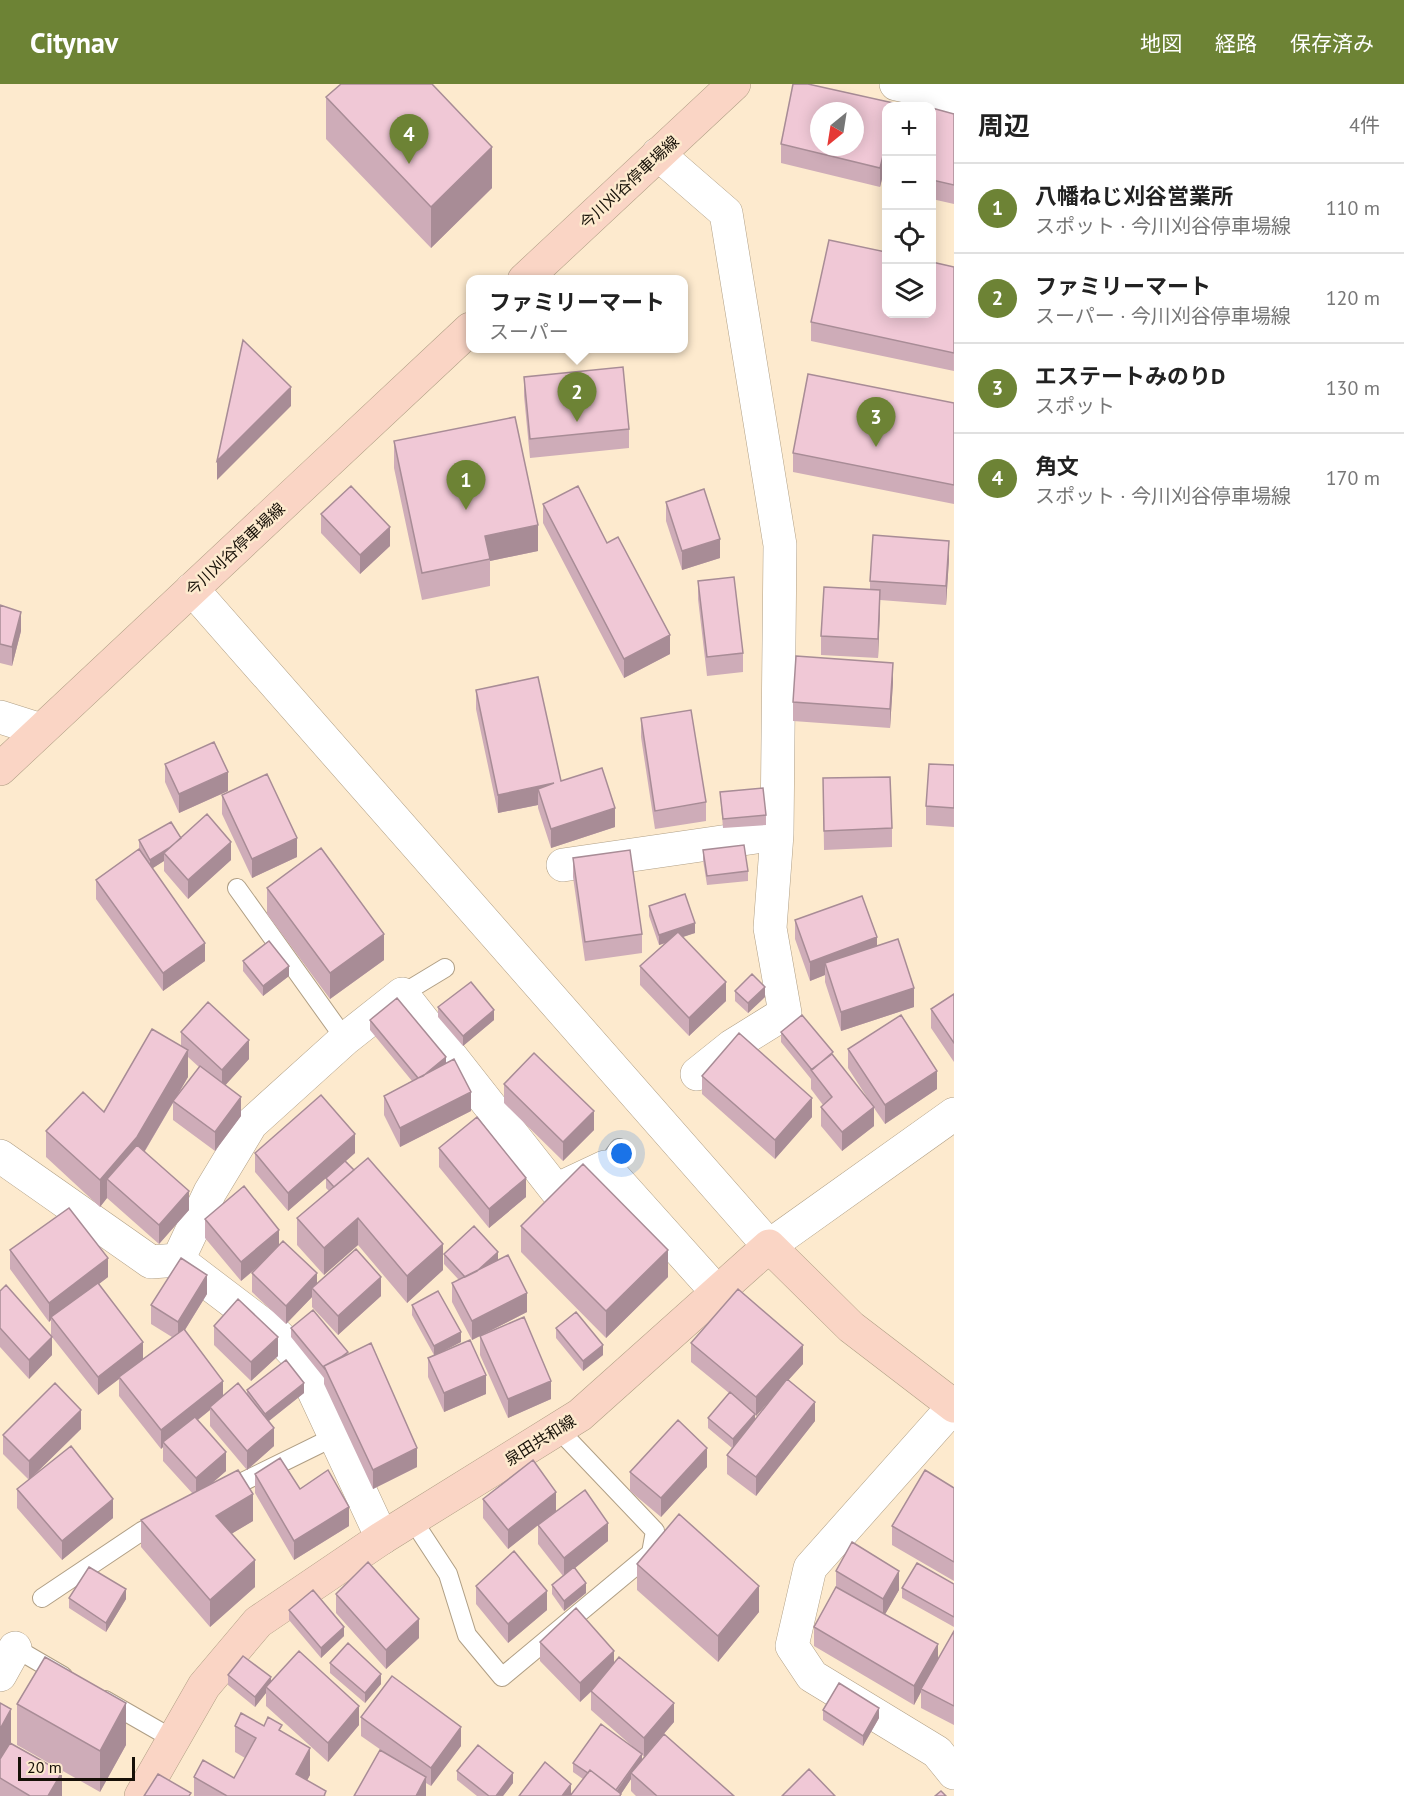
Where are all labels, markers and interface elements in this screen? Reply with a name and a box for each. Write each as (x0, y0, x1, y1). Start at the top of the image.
text: Citynav (30, 24, 118, 61)
text: 地図 (1140, 30, 1182, 57)
text: 経路 (1215, 30, 1257, 57)
text: 保存済み (1290, 30, 1374, 57)
north arrow (810, 102, 864, 156)
map controls (882, 102, 936, 318)
button: + (882, 102, 936, 156)
text: 周辺 (978, 109, 1030, 142)
text: 4件 (1349, 112, 1380, 138)
pin: 4 (390, 115, 428, 164)
street label: 今川刈谷停車場線 (575, 131, 683, 233)
button: − (882, 156, 936, 210)
text: 八幡ねじ刈谷営業所 (1035, 182, 1233, 210)
text: 1 (992, 195, 1003, 221)
text: 110 m (1326, 195, 1380, 221)
button: locate (882, 210, 936, 264)
text: スポット · 今川刈谷停車場線 (1035, 213, 1291, 239)
button: layers (882, 264, 936, 318)
text: ファミリーマート (1035, 272, 1211, 300)
popup (466, 275, 688, 353)
text: 2 (992, 285, 1003, 311)
text: 120 m (1326, 285, 1380, 311)
text: ファミリーマート (489, 288, 665, 316)
text: スーパー · 今川刈谷停車場線 (1035, 303, 1291, 329)
text: スーパー (489, 319, 569, 345)
text: エステートみのりD (1035, 362, 1225, 390)
pin: 2 (558, 372, 596, 422)
text: 3 (992, 375, 1003, 401)
text: 130 m (1326, 375, 1380, 401)
text: スポット (1035, 393, 1115, 419)
pin: 3 (856, 398, 896, 447)
text: 角文 (1035, 452, 1079, 480)
pin: 1 (446, 460, 486, 510)
text: 4 (992, 465, 1003, 491)
text: 170 m (1326, 465, 1380, 491)
text: スポット · 今川刈谷停車場線 (1035, 483, 1291, 509)
street label: 今川刈谷停車場線 (181, 498, 289, 600)
your location (607, 1139, 636, 1168)
street label: 泉田共和線 (501, 1410, 579, 1470)
scale bar (18, 1754, 135, 1782)
text: 20 m (27, 1757, 62, 1777)

